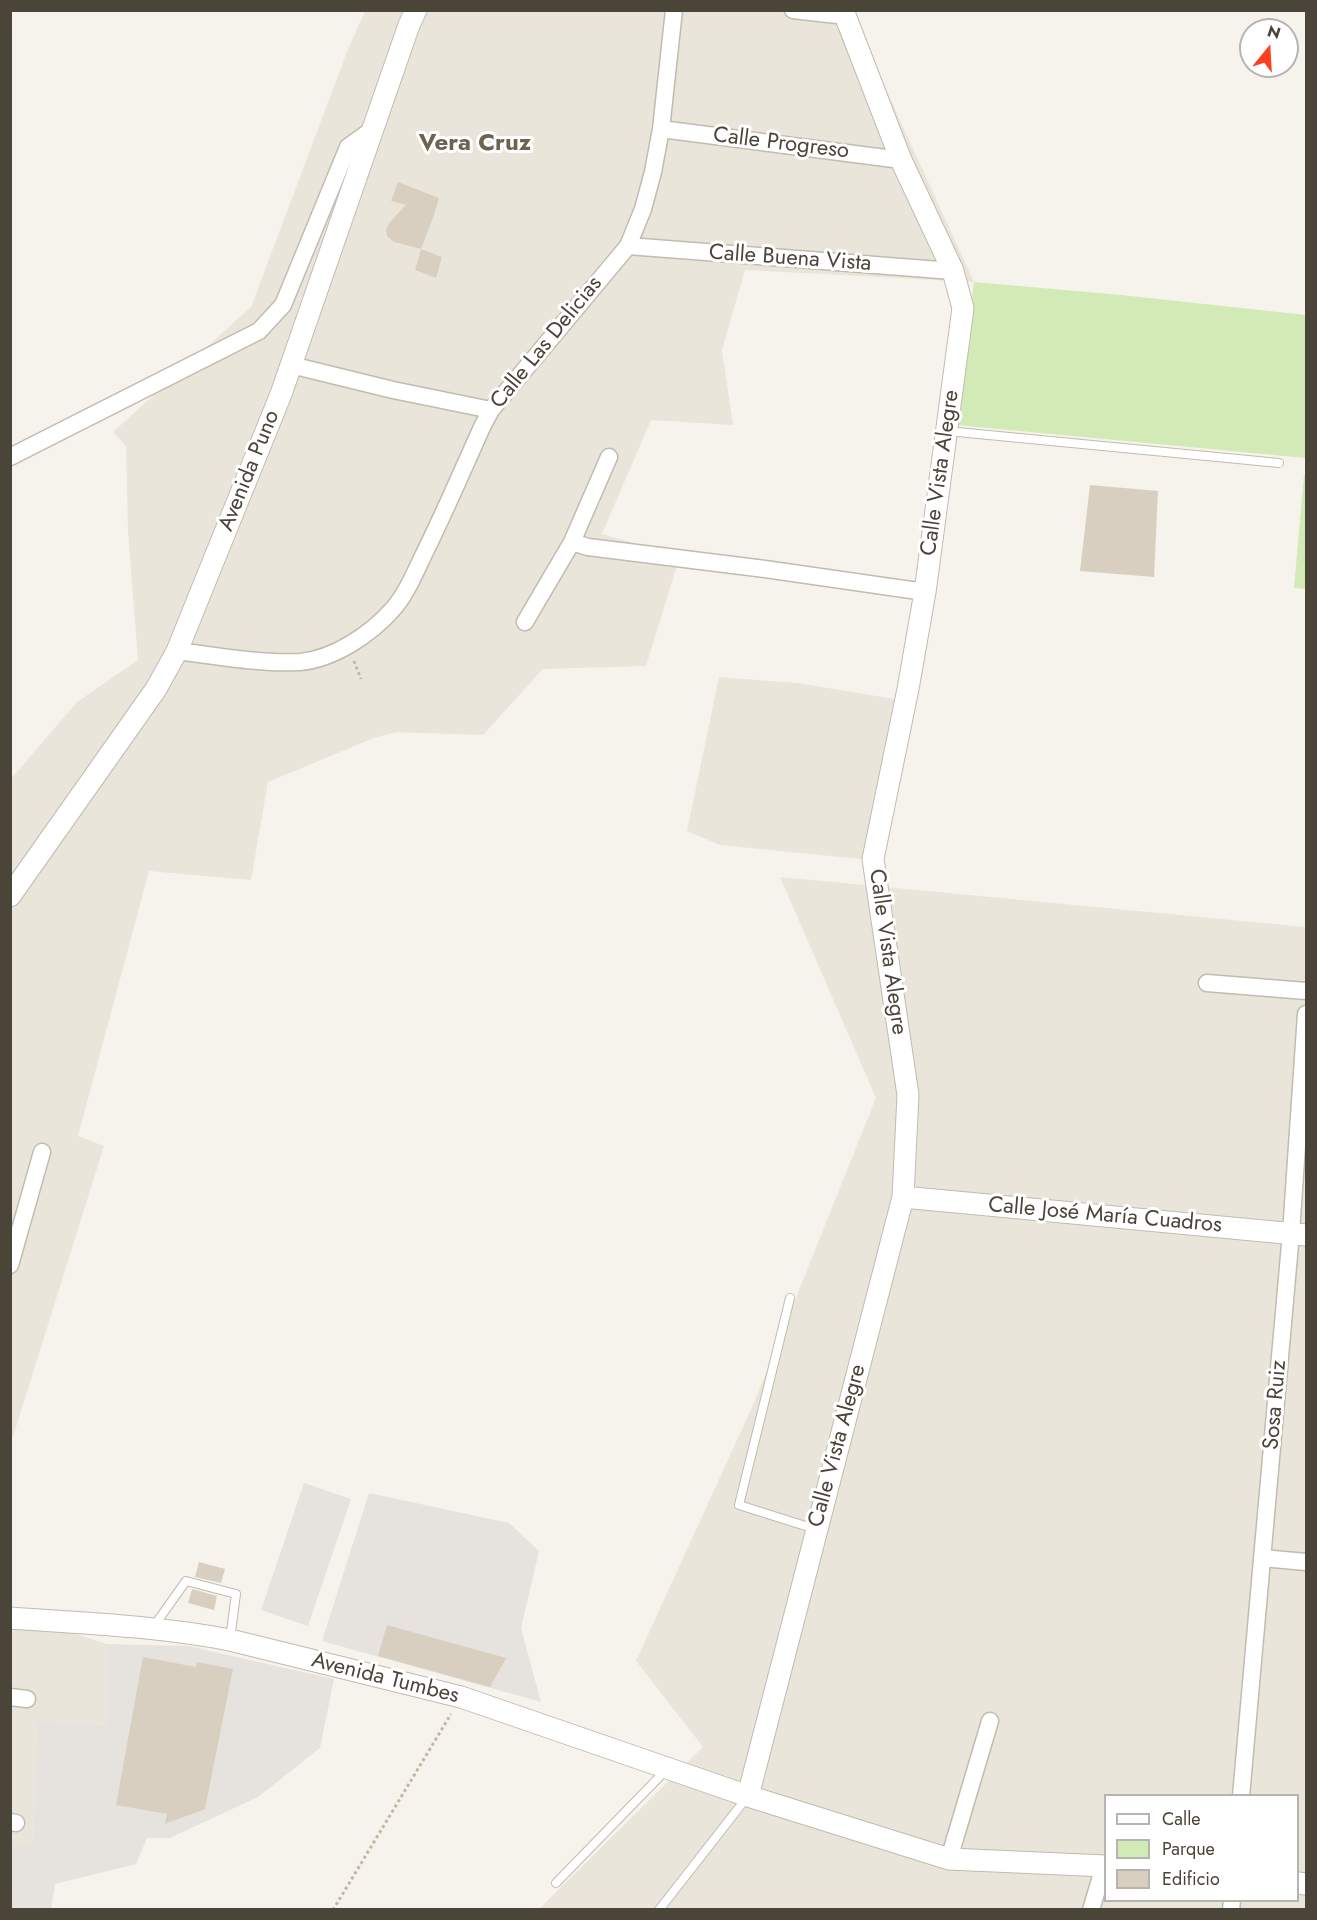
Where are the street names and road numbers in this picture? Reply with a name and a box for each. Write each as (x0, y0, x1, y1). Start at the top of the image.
street label: Calle Progreso (712, 123, 850, 165)
street label: Calle Buena Vista (708, 240, 872, 278)
street label: Calle Las Delicias (486, 272, 608, 414)
street label: Calle Vista Alegre (916, 388, 966, 558)
street label: Avenida Puno (214, 407, 286, 535)
street label: Calle Vista Alegre (862, 867, 912, 1037)
street label: Calle José María Cuadros (987, 1193, 1223, 1239)
street label: Sosa Ruiz (1259, 1359, 1293, 1451)
street label: Calle Vista Alegre (804, 1362, 872, 1530)
street label: Avenida Tumbes (309, 1648, 461, 1710)

